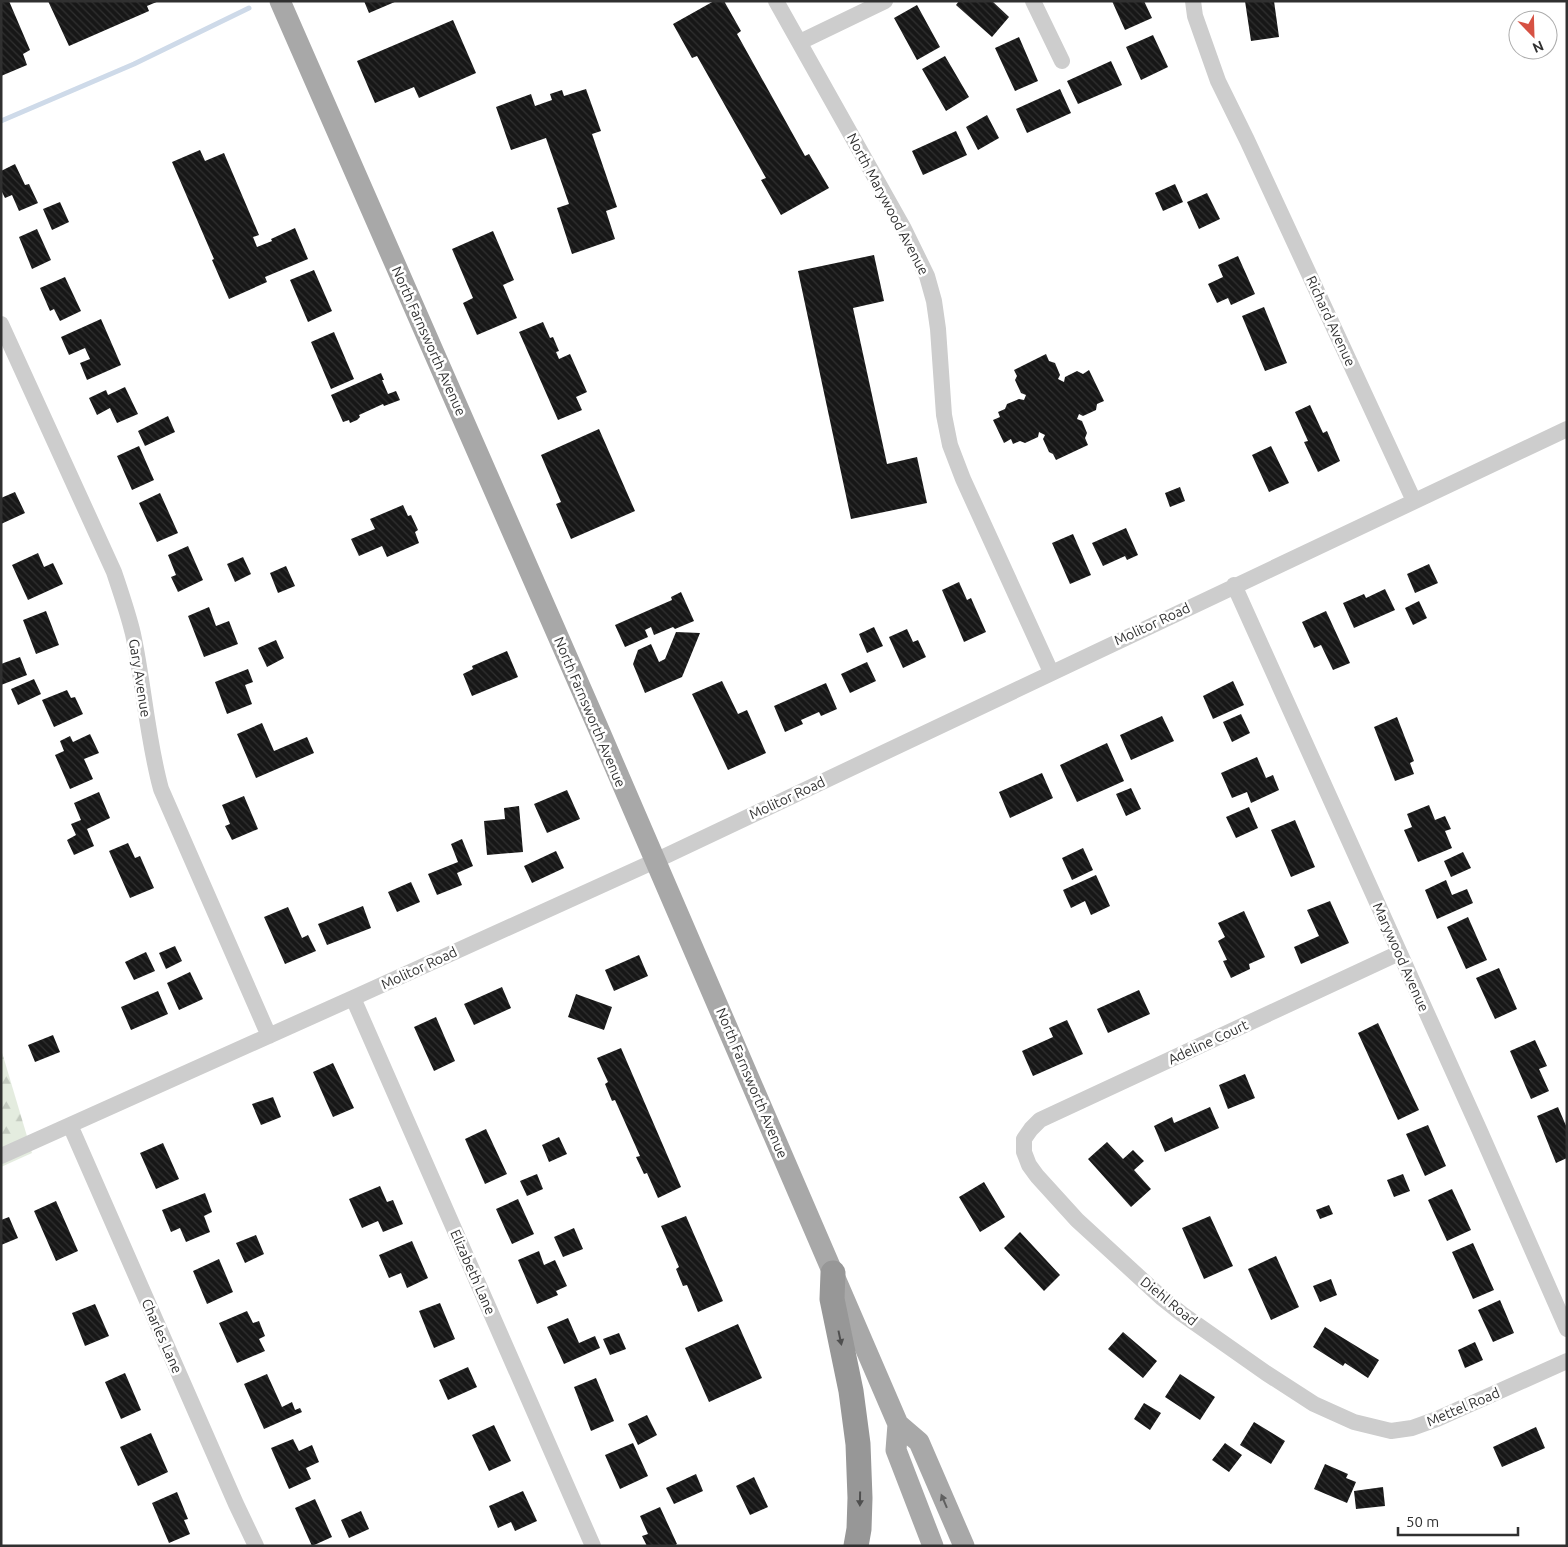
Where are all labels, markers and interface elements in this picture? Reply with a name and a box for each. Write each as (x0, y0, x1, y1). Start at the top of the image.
north arrow (1508, 10, 1558, 60)
text: N (1530, 38, 1546, 56)
street label: North Marywood Avenue (844, 131, 932, 277)
street label: North Farnsworth Avenue (389, 264, 469, 418)
street label: Richard Avenue (1303, 273, 1359, 369)
street label: Molitor Road (1112, 599, 1192, 649)
street label: North Farnsworth Avenue (551, 634, 629, 790)
street label: Gary Avenue (126, 638, 154, 718)
street label: Molitor Road (747, 773, 827, 823)
street label: Marywood Avenue (1370, 900, 1432, 1014)
street label: Molitor Road (379, 943, 459, 993)
street label: North Farnsworth Avenue (713, 1005, 791, 1161)
street label: Adeline Court (1165, 1016, 1251, 1068)
street label: Elizabeth Lane (447, 1227, 499, 1317)
street label: Diehl Road (1137, 1273, 1201, 1329)
street label: Charles Lane (138, 1296, 186, 1376)
one-way arrow (836, 1330, 844, 1345)
street label: Mettel Road (1424, 1384, 1502, 1430)
one-way arrow (856, 1491, 864, 1507)
one-way arrow (940, 1494, 948, 1508)
scale bar (1398, 1504, 1518, 1536)
text: 50 m (1406, 1513, 1439, 1530)

